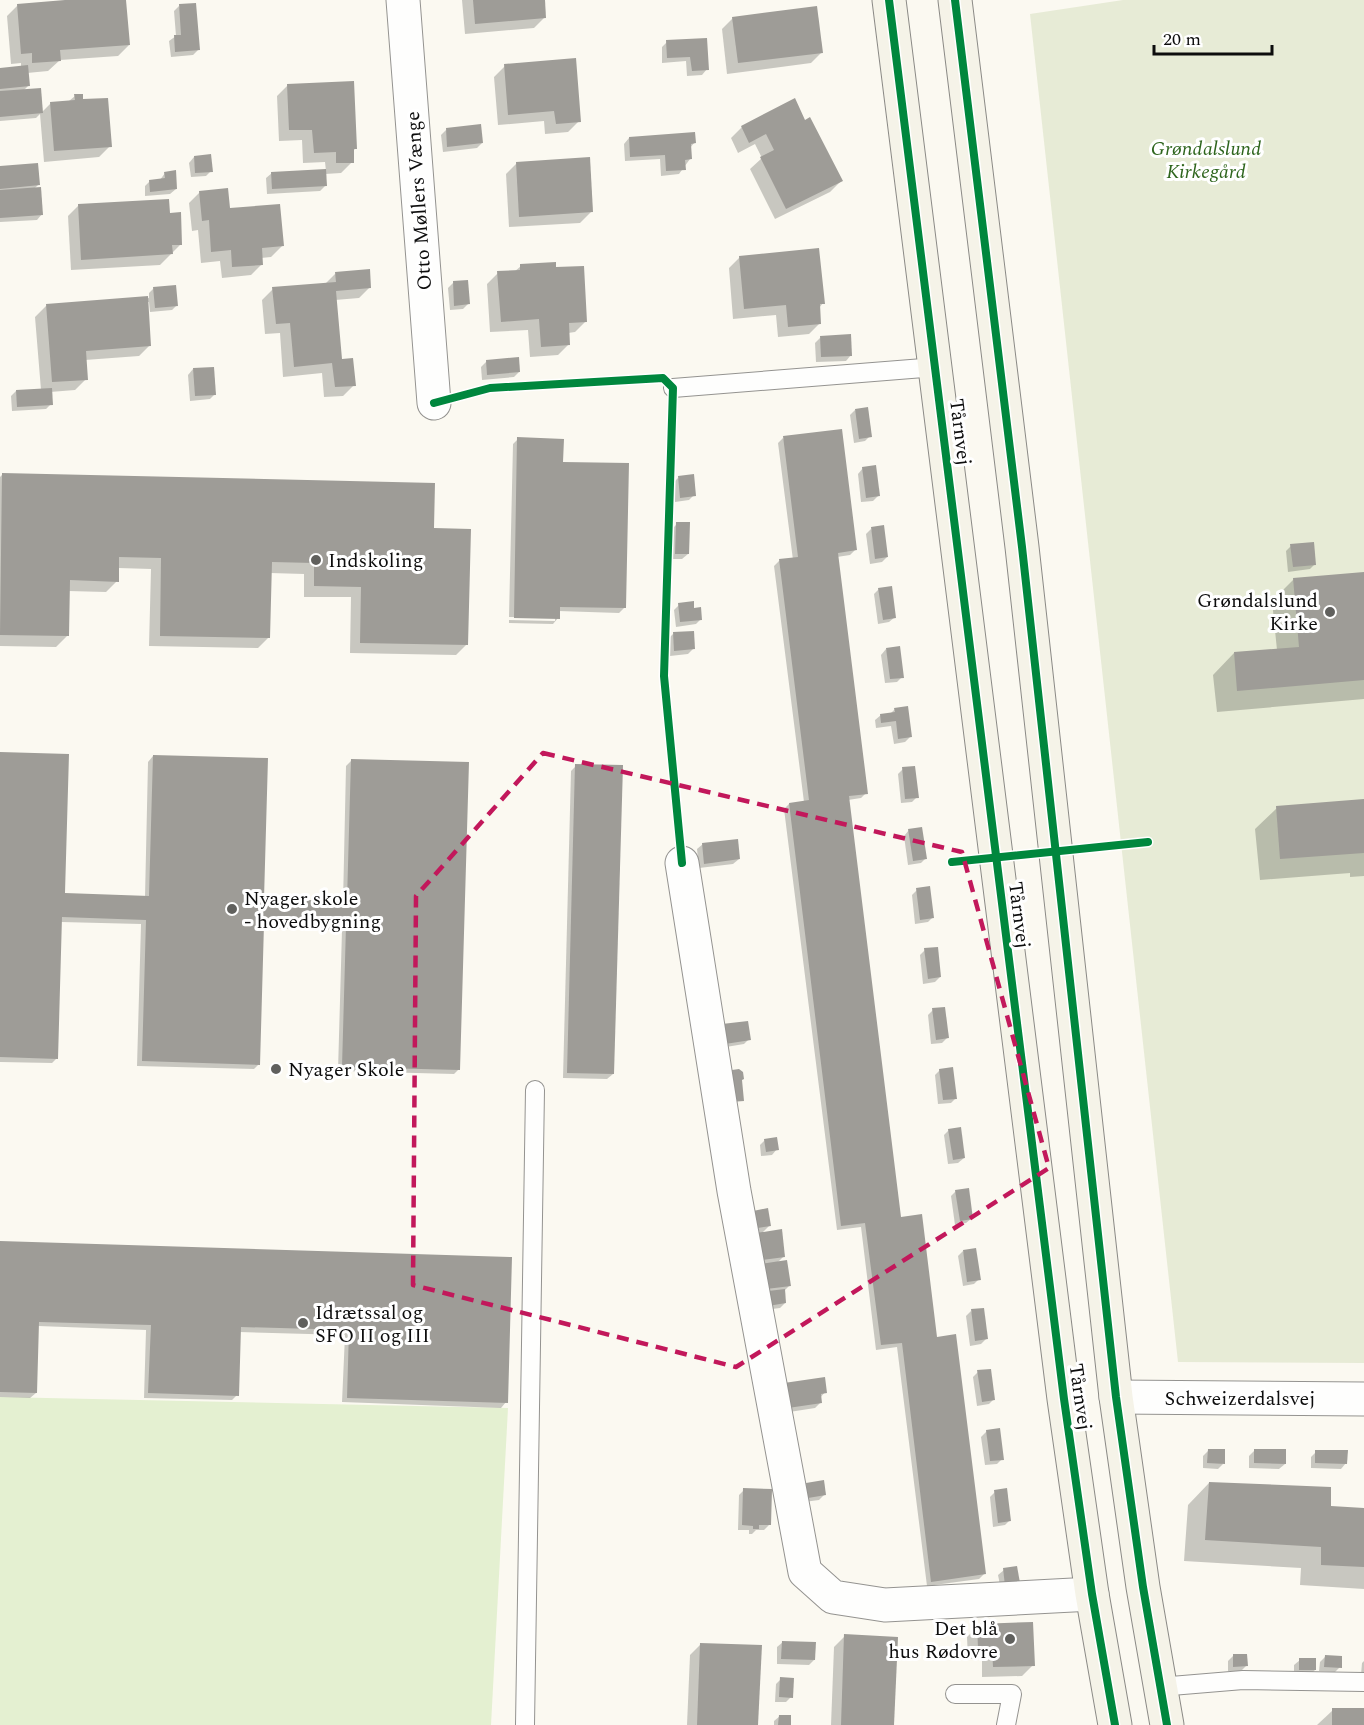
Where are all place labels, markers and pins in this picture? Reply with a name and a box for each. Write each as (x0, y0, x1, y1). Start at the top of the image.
place label: Indskoling (328, 546, 423, 576)
marker: Indskoling (309, 553, 323, 567)
place label: Grøndalslund Kirke (1197, 586, 1318, 639)
marker: Grøndalslund Kirke (1323, 605, 1337, 619)
place label: Nyager skole - hovedbygning (244, 884, 381, 937)
marker: Nyager skole - hovedbygning (225, 902, 239, 916)
place label: Nyager Skole (288, 1055, 404, 1085)
marker: Nyager Skole (269, 1062, 283, 1076)
place label: Idrætssal og SFO II og III (315, 1298, 430, 1351)
marker: Idrætssal og SFO II og III (296, 1316, 310, 1330)
place label: Det blå hus Rødovre (888, 1614, 998, 1667)
marker: Det blå hus Rødovre (1003, 1632, 1017, 1646)

